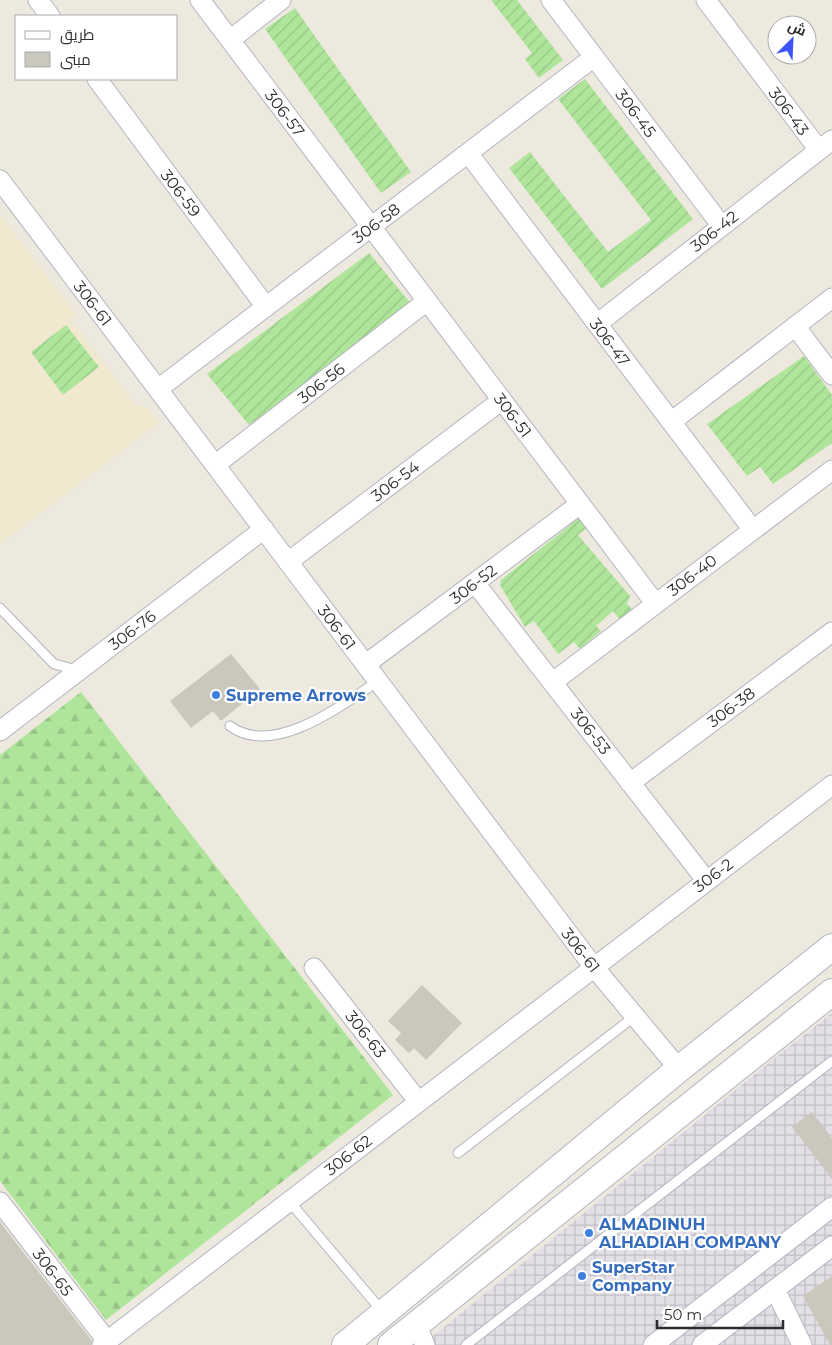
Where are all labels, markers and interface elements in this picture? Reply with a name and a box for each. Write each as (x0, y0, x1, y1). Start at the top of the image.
legend (15, 15, 178, 80)
north arrow (767, 15, 817, 65)
text: ش (785, 16, 809, 40)
text: طريق (60, 25, 94, 45)
text: مبنى (60, 50, 91, 70)
street label: 306-43 (764, 84, 813, 139)
street label: 306-57 (261, 86, 308, 141)
street label: 306-45 (611, 86, 660, 141)
street label: 306-59 (157, 166, 205, 221)
street label: 306-58 (349, 199, 404, 247)
street label: 306-42 (687, 207, 742, 256)
street label: 306-61 (70, 277, 116, 329)
street label: 306-47 (585, 315, 634, 370)
street label: 306-56 (294, 359, 349, 408)
street label: 306-51 (490, 389, 535, 441)
street label: 306-54 (368, 457, 423, 506)
street label: 306-40 (664, 551, 721, 600)
street label: 306-52 (446, 561, 500, 608)
street label: 306-61 (314, 601, 360, 653)
street label: 306-76 (105, 606, 160, 654)
street label: 306-38 (704, 683, 759, 731)
place label: Supreme Arrows (226, 686, 367, 705)
marker: Supreme Arrows (210, 689, 222, 701)
street label: 306-53 (567, 704, 615, 758)
street label: 306-2 (690, 854, 737, 896)
street label: 306-61 (557, 924, 604, 976)
street label: 306-63 (341, 1007, 390, 1062)
street label: 306-62 (321, 1131, 376, 1180)
place label: ALMADINUH ALHADIAH COMPANY (598, 1215, 782, 1252)
marker: ALMADINUH ALHADIAH COMPANY (583, 1227, 595, 1239)
street label: 306-65 (29, 1245, 77, 1300)
place label: SuperStar Company (592, 1258, 675, 1295)
marker: SuperStar Company (576, 1270, 588, 1282)
scale bar (657, 1298, 783, 1330)
text: 50 m (664, 1305, 702, 1324)

